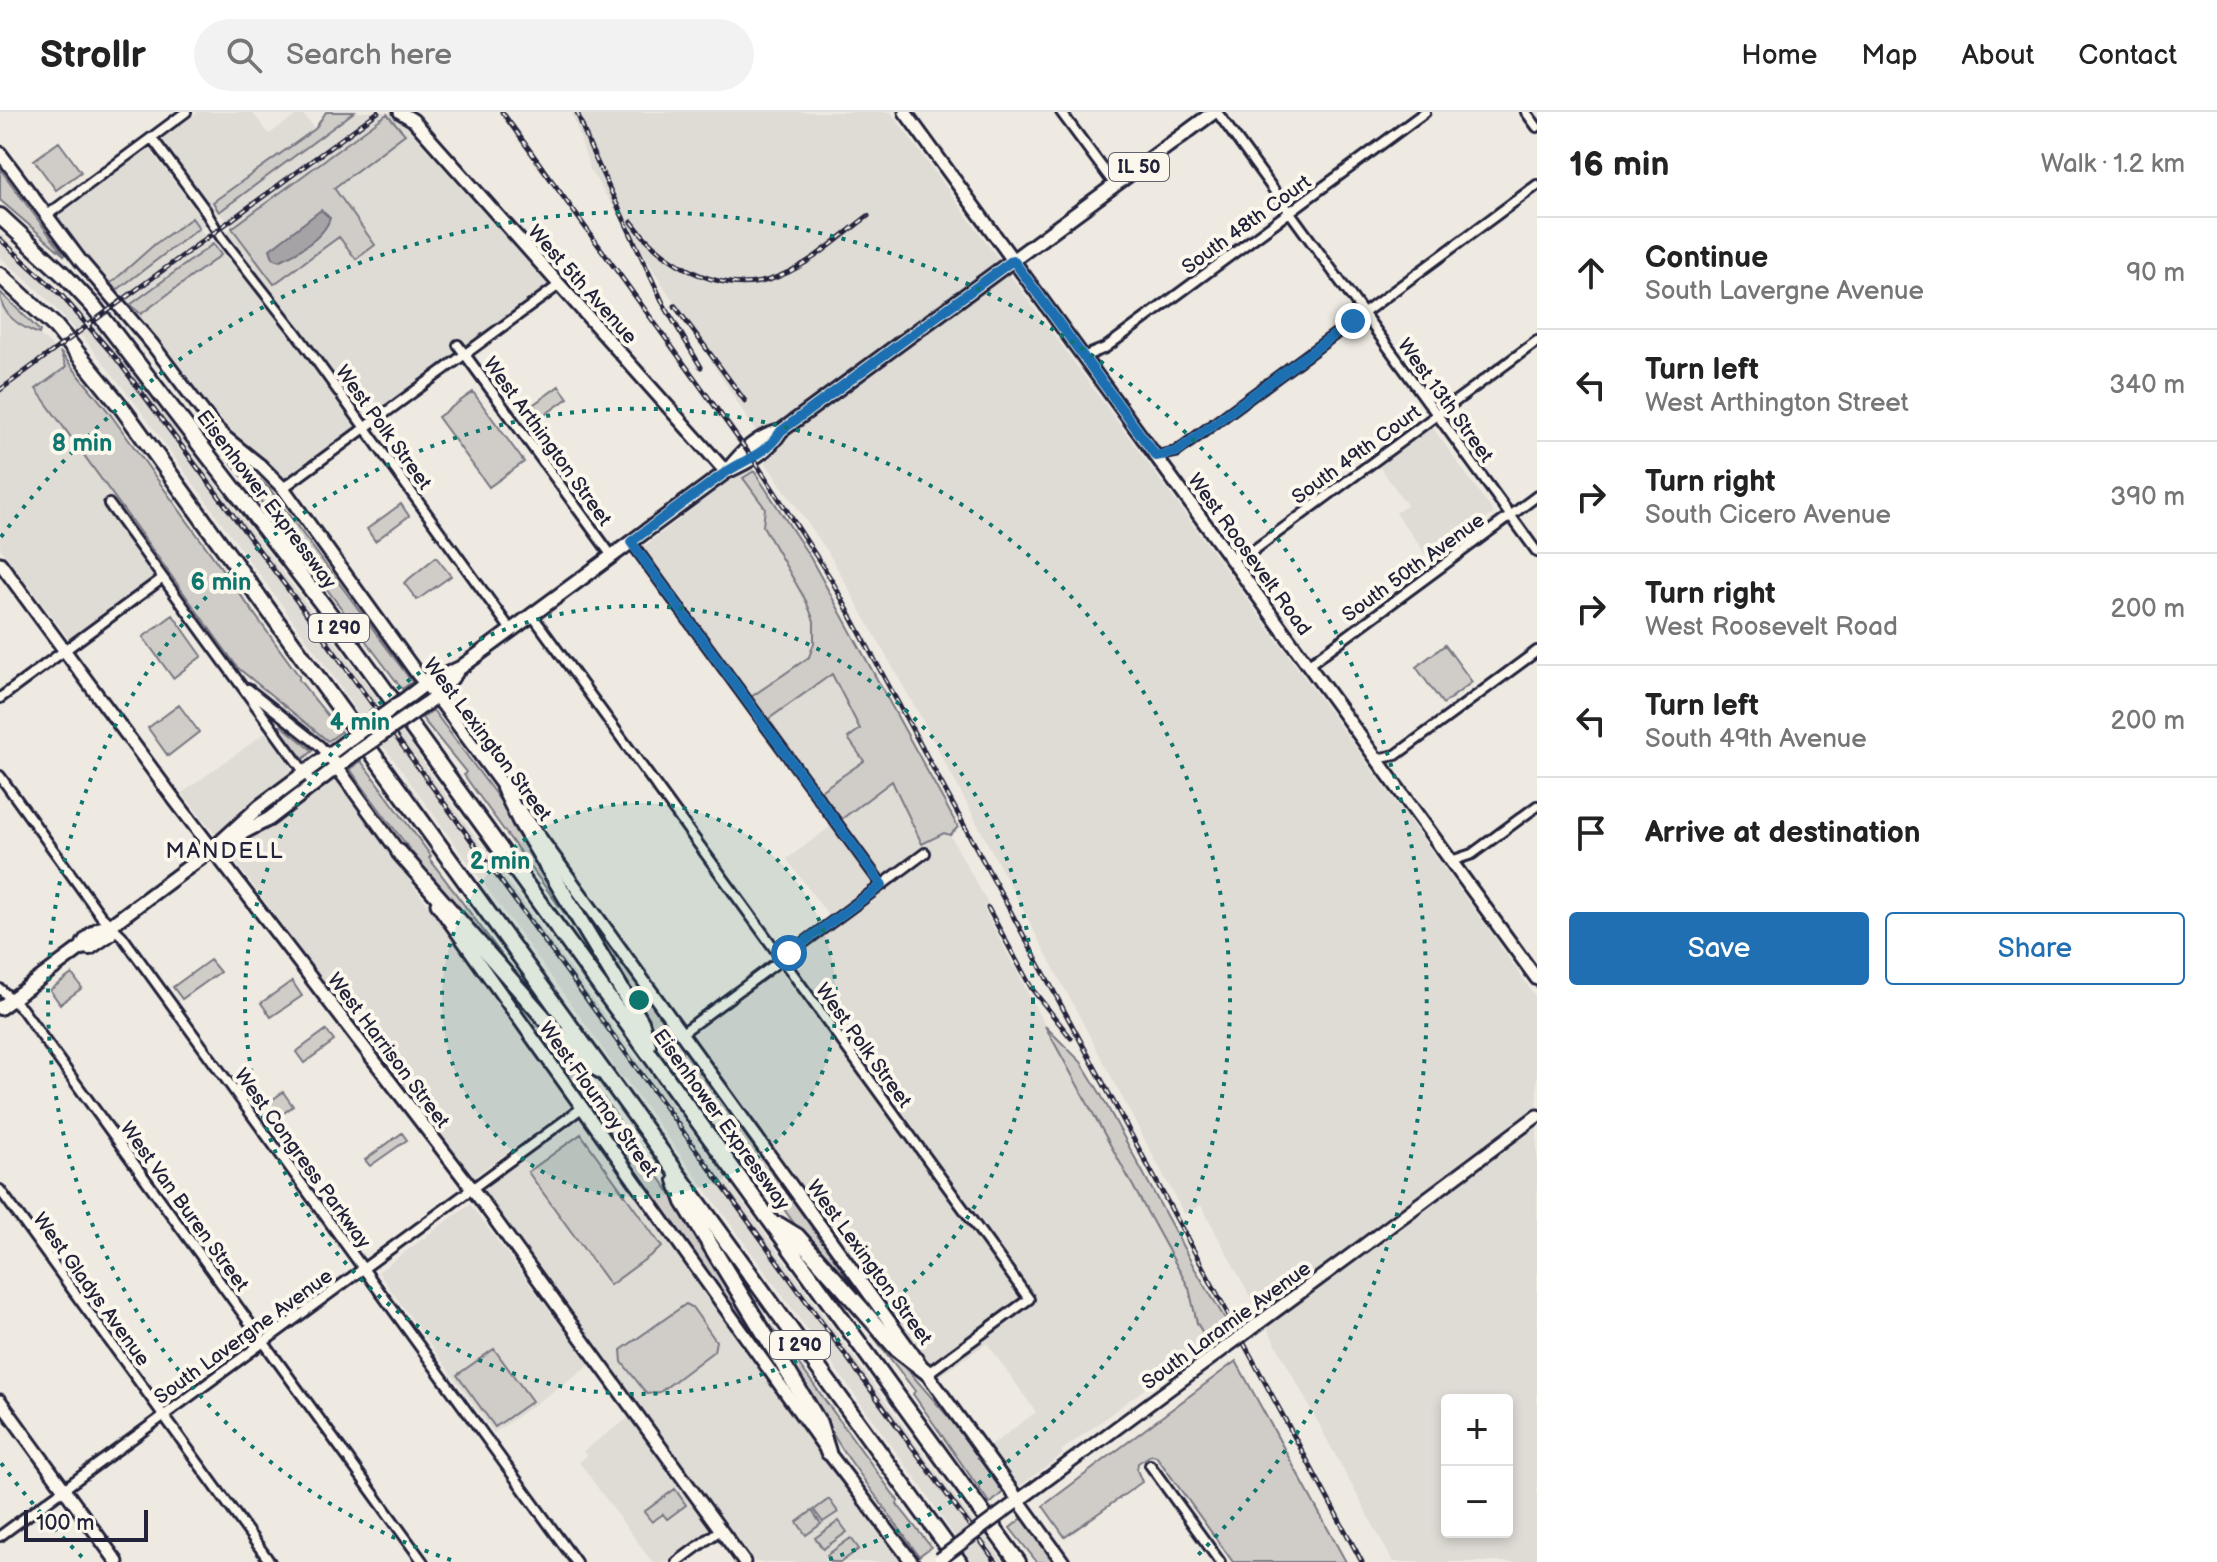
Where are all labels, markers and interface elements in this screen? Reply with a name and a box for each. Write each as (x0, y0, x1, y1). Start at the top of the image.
search box (194, 19, 754, 91)
text: Strollr (40, 33, 146, 78)
icon: search (222, 33, 266, 77)
text: Search here (286, 37, 452, 73)
text: Home (1741, 39, 1817, 72)
text: Map (1861, 39, 1918, 72)
text: About (1962, 39, 2034, 72)
text: Contact (2078, 39, 2177, 72)
text: 16 min (1569, 144, 1669, 185)
text: Walk · 1.2 km (2041, 149, 2185, 180)
road number: IL 50 (1109, 153, 1169, 181)
street label: South 48th Court (1177, 170, 1316, 280)
street label: West 5th Avenue (523, 220, 642, 349)
text: Continue (1645, 240, 1768, 276)
icon: ahead (1569, 251, 1613, 295)
text: 90 m (2126, 258, 2185, 289)
text: South Lavergne Avenue (1645, 276, 1924, 307)
route end (1335, 303, 1371, 339)
street label: West 13th Street (1392, 334, 1498, 467)
street label: West Arthington Street (478, 352, 617, 531)
text: Turn left (1645, 352, 1759, 388)
street label: West Polk Street (330, 361, 436, 494)
icon: left (1569, 363, 1613, 407)
text: 340 m (2109, 370, 2185, 401)
text: West Arthington Street (1645, 388, 1909, 419)
street label: South 49th Court (1287, 400, 1426, 510)
street label: Eisenhower Expressway (191, 406, 341, 594)
text: 8 min (52, 429, 112, 458)
text: Turn right (1645, 464, 1776, 500)
street label: West Roosevelt Road (1182, 469, 1316, 640)
icon: right (1569, 475, 1613, 519)
text: 390 m (2110, 482, 2185, 513)
text: South Cicero Avenue (1645, 500, 1891, 531)
street label: South 50th Avenue (1338, 508, 1489, 627)
text: 6 min (191, 568, 251, 597)
text: Turn right (1645, 576, 1776, 612)
icon: right (1569, 587, 1613, 631)
text: 200 m (2111, 594, 2185, 625)
text: West Roosevelt Road (1645, 612, 1898, 643)
road number: I 290 (309, 614, 369, 642)
street label: West Lexington Street (418, 653, 556, 826)
text: Turn left (1645, 688, 1759, 724)
icon: left (1569, 699, 1613, 743)
text: 200 m (2111, 706, 2185, 737)
text: 4 min (330, 708, 390, 737)
text: South 49th Avenue (1645, 724, 1867, 755)
icon: arrive (1569, 811, 1613, 855)
text: Arrive at destination (1645, 815, 1921, 851)
district label: MANDELL (166, 838, 284, 865)
text: 2 min (470, 847, 530, 876)
button: Save (1569, 912, 1869, 985)
button: Share (1885, 912, 2185, 985)
route start (771, 935, 807, 971)
street label: West Harrison Street (322, 968, 454, 1133)
street label: West Polk Street (810, 979, 916, 1112)
centre of rings (625, 986, 653, 1014)
street label: West Flournoy Street (534, 1017, 663, 1182)
street label: Eisenhower Expressway (648, 1025, 795, 1214)
street label: West Congress Parkway (229, 1064, 376, 1253)
street label: West Van Buren Street (115, 1117, 254, 1296)
street label: West Lexington Street (801, 1175, 937, 1350)
street label: West Gladys Avenue (27, 1208, 155, 1371)
street label: South Laramie Avenue (1137, 1256, 1316, 1395)
street label: South Lavergne Avenue (150, 1264, 338, 1410)
road number: I 290 (770, 1331, 830, 1359)
map controls (1441, 1394, 1513, 1538)
button: + (1441, 1394, 1513, 1466)
button: − (1441, 1466, 1513, 1538)
scale bar (24, 1506, 148, 1542)
text: 100 m (36, 1510, 95, 1537)

